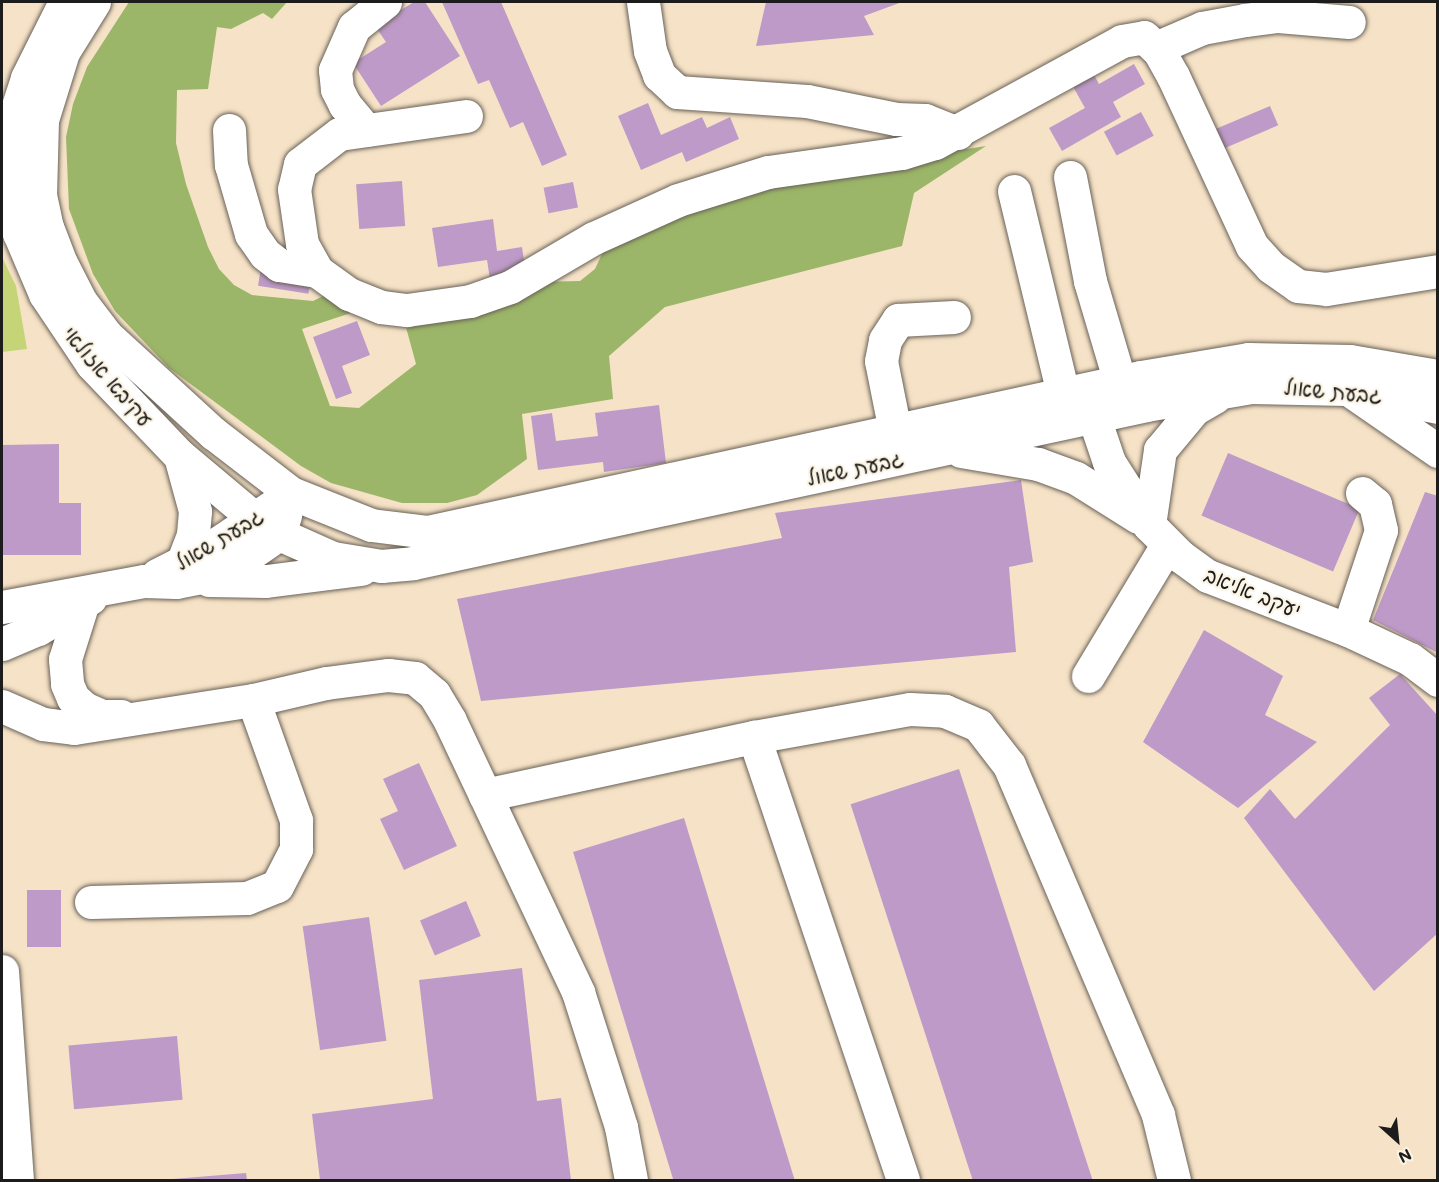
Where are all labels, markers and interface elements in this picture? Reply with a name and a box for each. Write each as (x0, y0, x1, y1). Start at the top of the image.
street label: עקיבא אזולאי (58, 321, 158, 431)
street label: גבעת שאול (1283, 374, 1383, 408)
street label: גבעת שאול (804, 445, 906, 491)
street label: גבעת שאול (170, 503, 268, 575)
street label: יעקב אליאב (1201, 561, 1305, 623)
north arrow (1367, 1110, 1427, 1170)
text: N (1395, 1144, 1416, 1169)

